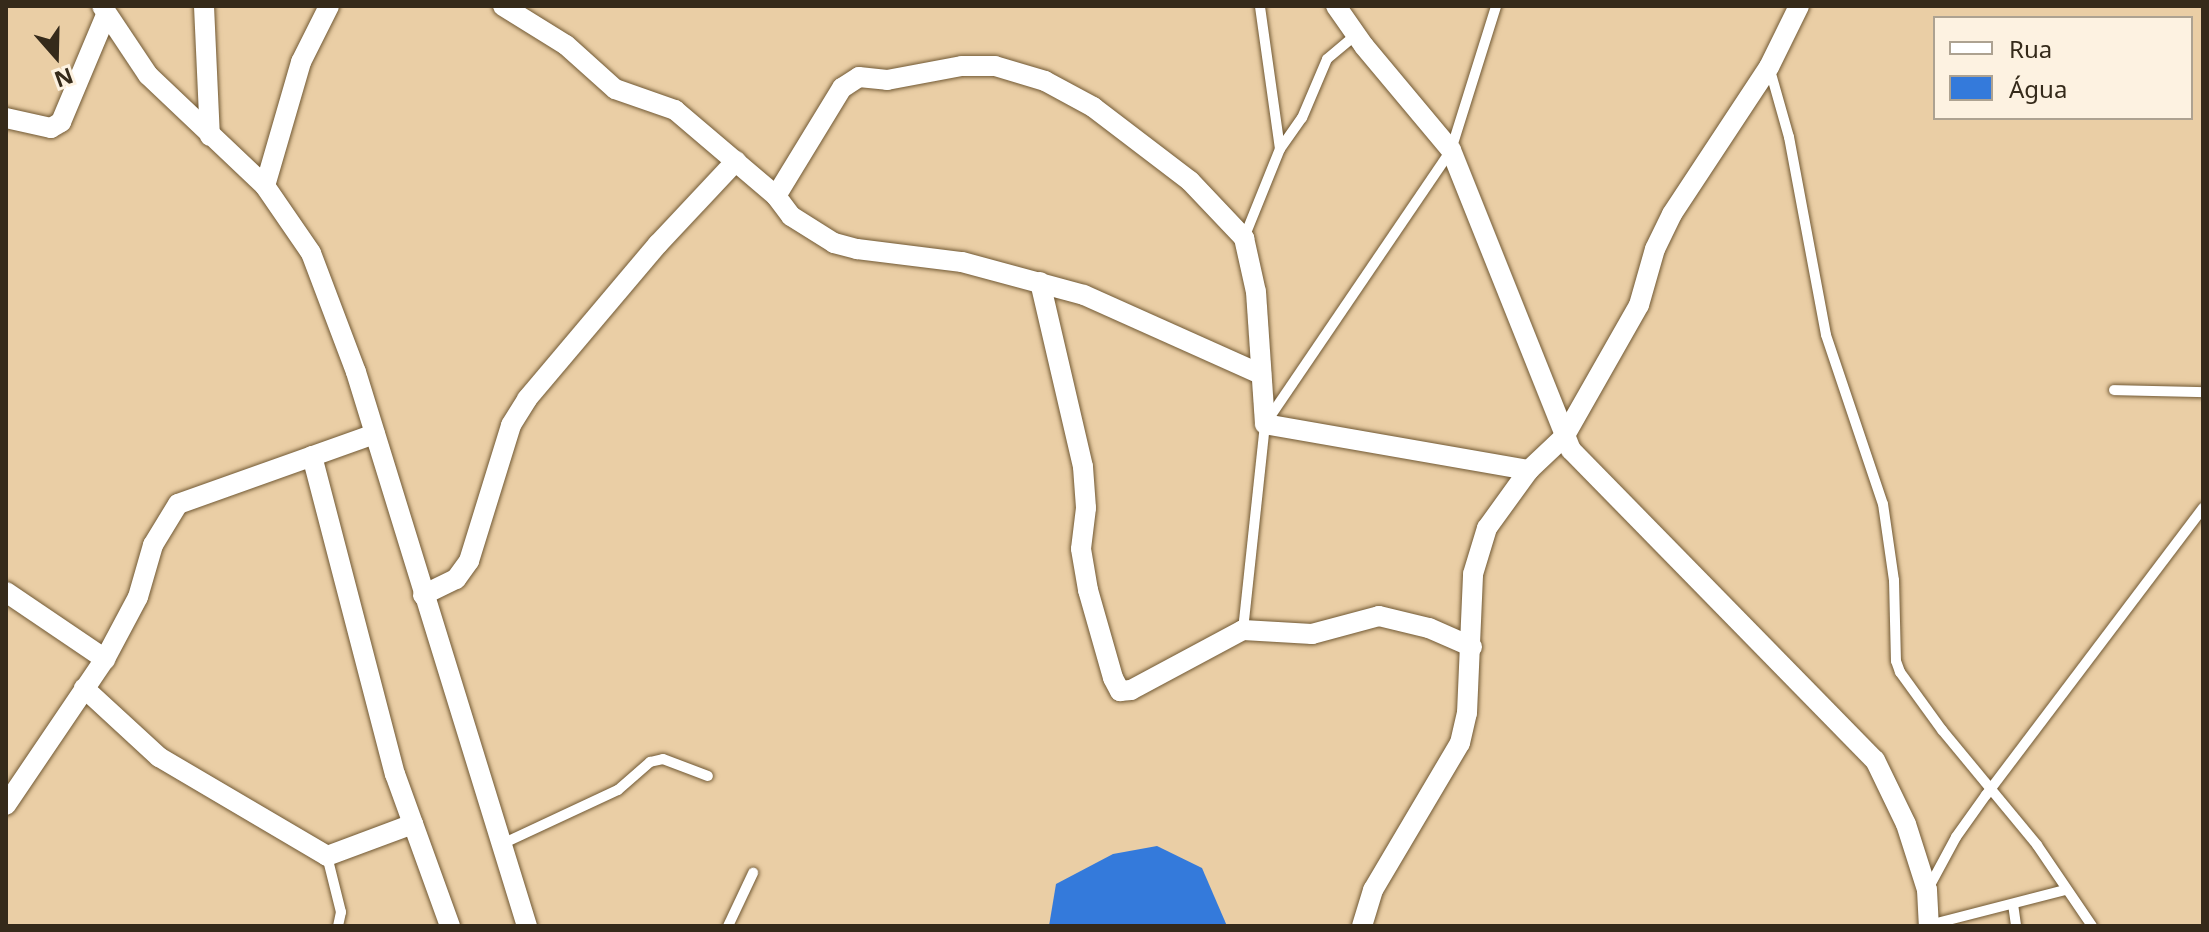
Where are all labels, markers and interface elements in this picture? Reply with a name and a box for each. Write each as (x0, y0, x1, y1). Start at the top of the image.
north arrow (16, 16, 96, 96)
legend (1933, 16, 2193, 120)
text: Rua (2009, 32, 2052, 65)
text: N (51, 61, 78, 96)
text: Água (2009, 72, 2067, 105)

